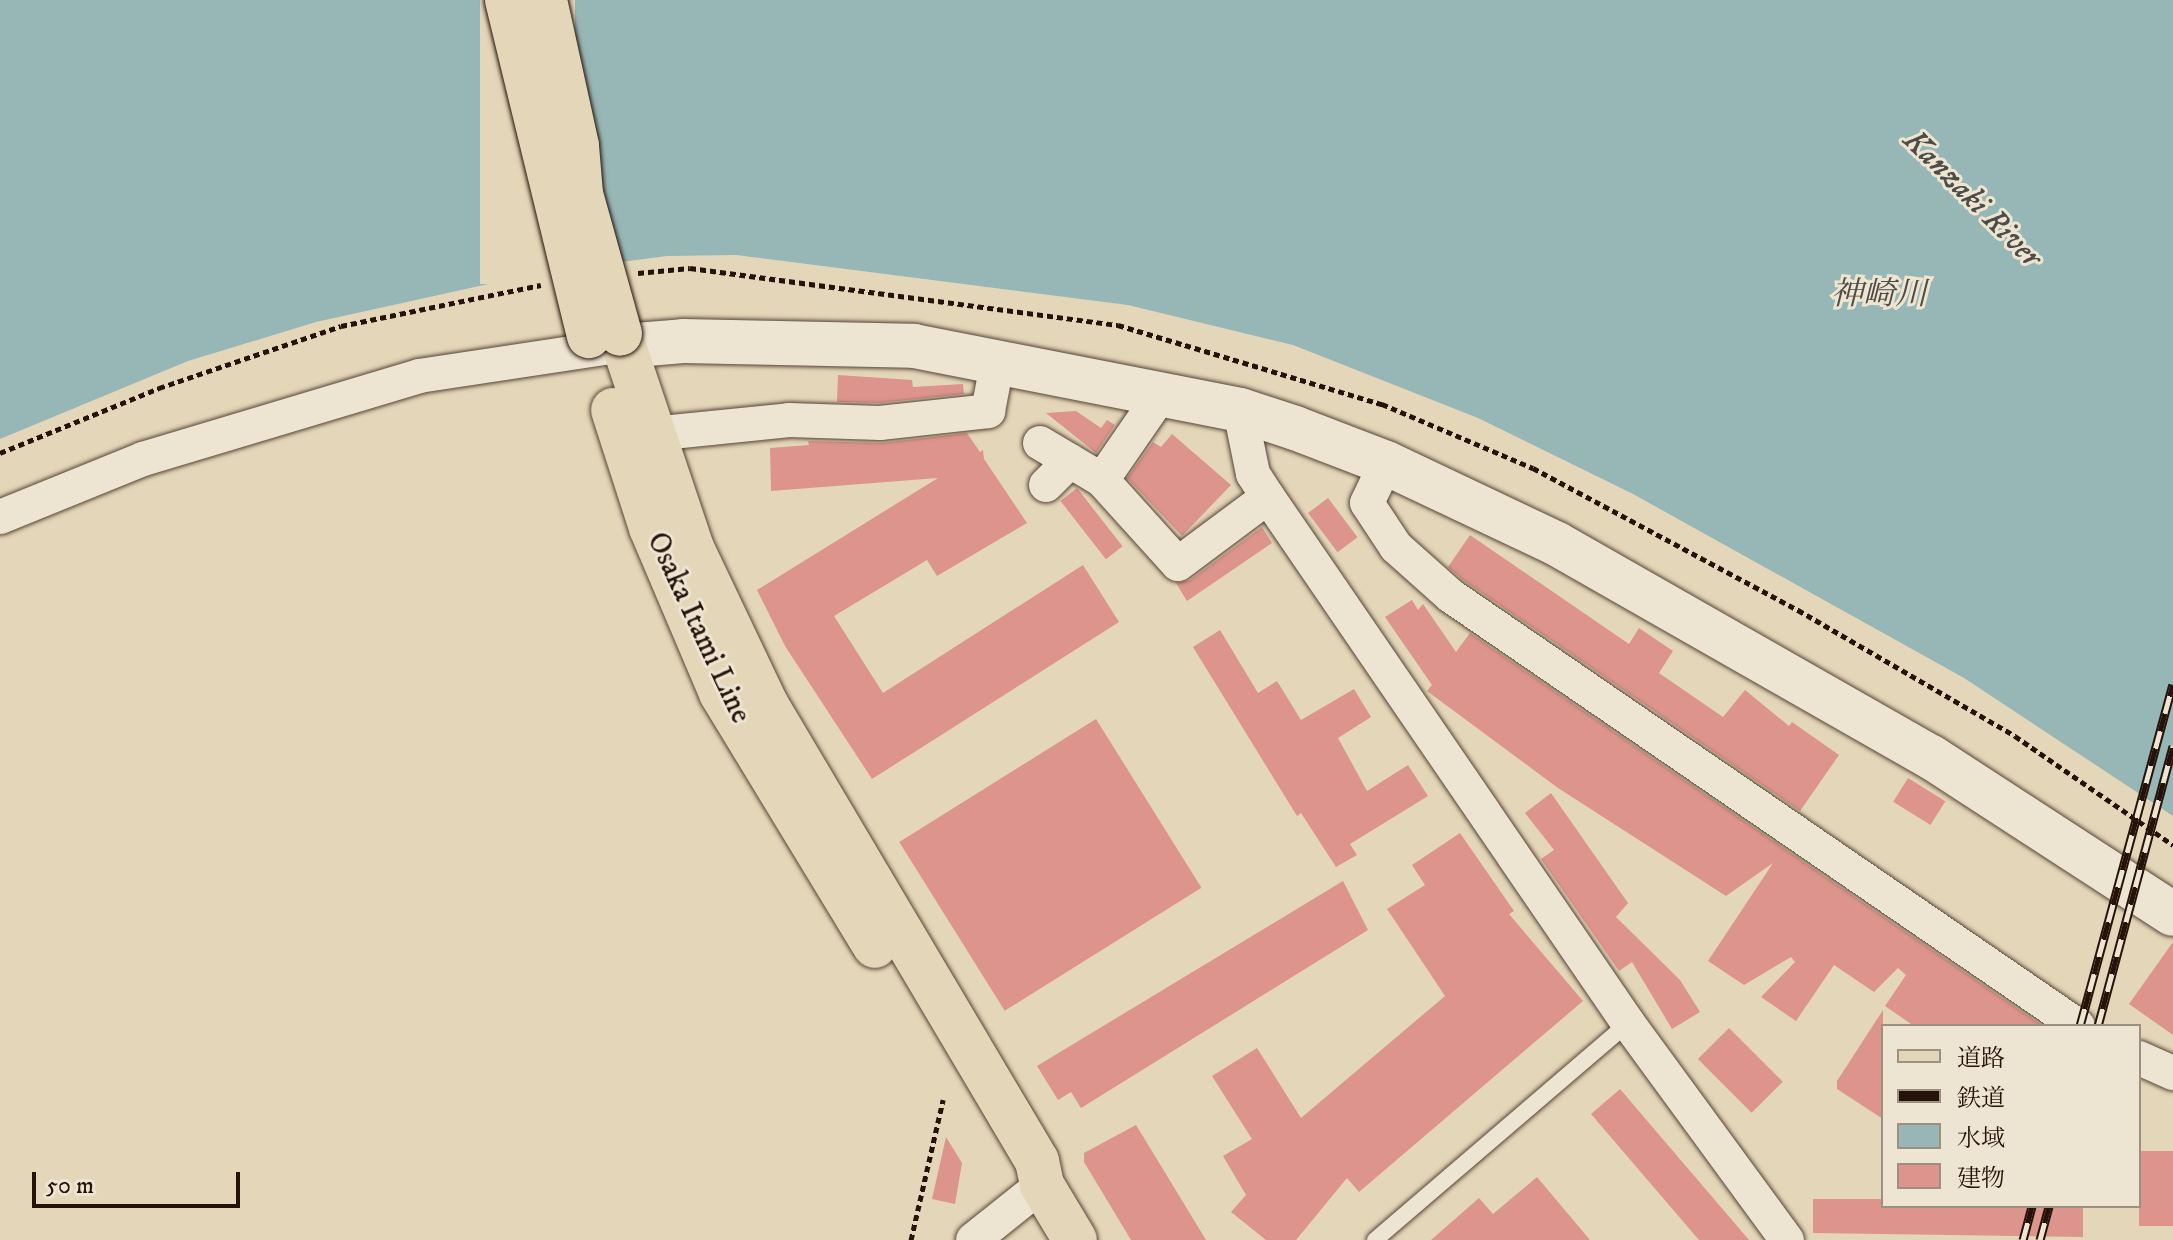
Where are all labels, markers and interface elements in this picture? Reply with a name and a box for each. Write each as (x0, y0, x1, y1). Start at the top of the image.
water label: Kanzaki River (1895, 122, 2049, 276)
water label: 神崎川 (1831, 276, 1927, 314)
street label: Osaka Itami Line (638, 527, 758, 729)
legend (1881, 1024, 2141, 1208)
text: 道路 (1957, 1044, 2005, 1074)
text: 鉄道 (1957, 1084, 2005, 1114)
text: 水域 (1957, 1124, 2005, 1154)
scale bar (36, 1156, 244, 1206)
text: 建物 (1957, 1164, 2005, 1194)
text: 50 m (46, 1171, 94, 1201)

